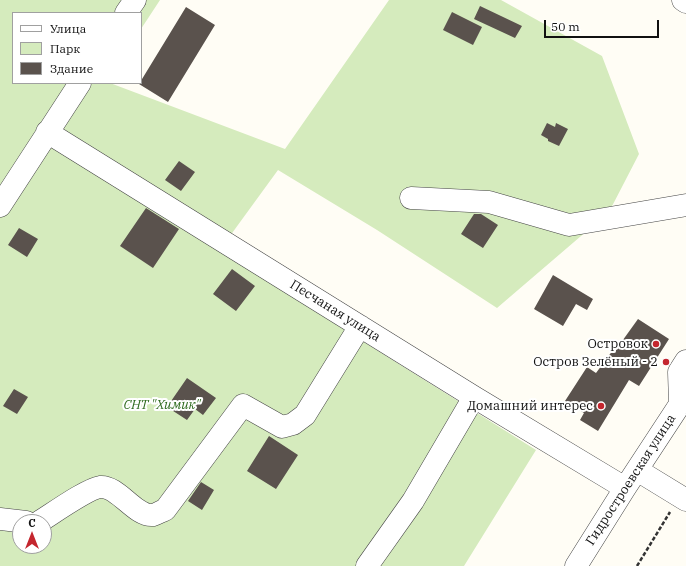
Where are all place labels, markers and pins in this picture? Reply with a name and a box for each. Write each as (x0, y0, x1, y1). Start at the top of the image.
place label: Островок (587, 336, 648, 352)
marker: Островок (651, 339, 661, 349)
place label: Остров Зелёный - 2 (533, 354, 658, 370)
marker: Остров Зелёный - 2 (661, 357, 671, 367)
place label: Домашний интерес (467, 398, 593, 414)
marker: Домашний интерес (596, 401, 606, 411)

